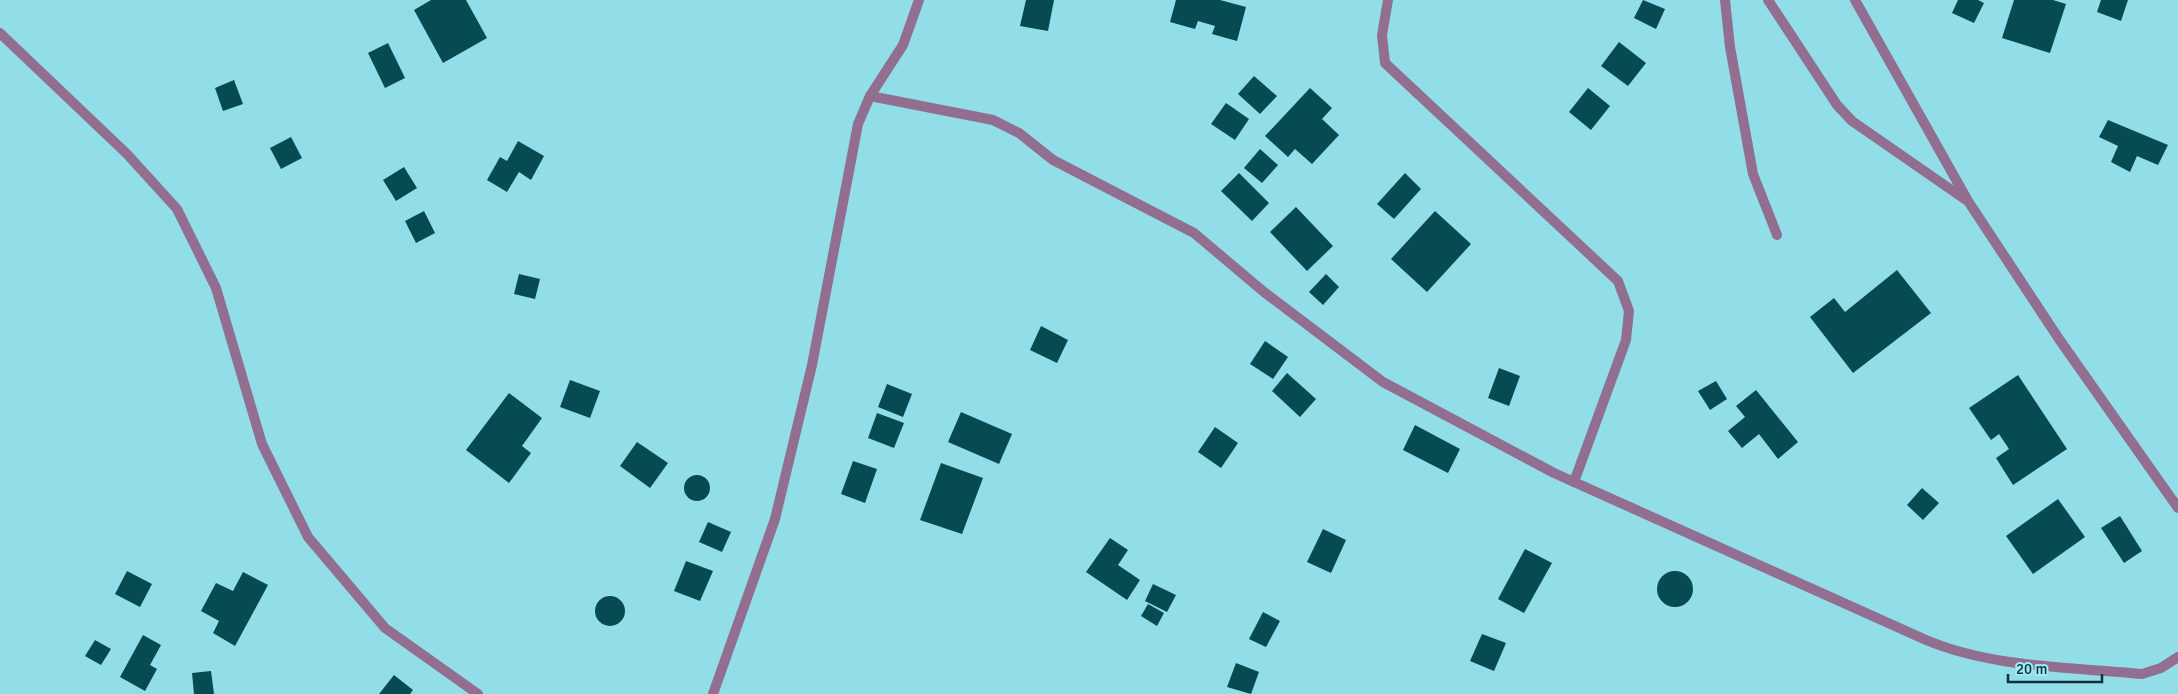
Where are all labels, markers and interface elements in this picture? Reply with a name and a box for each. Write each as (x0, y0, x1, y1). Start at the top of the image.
scale bar (2008, 652, 2102, 684)
text: 20 m (2016, 660, 2047, 678)

